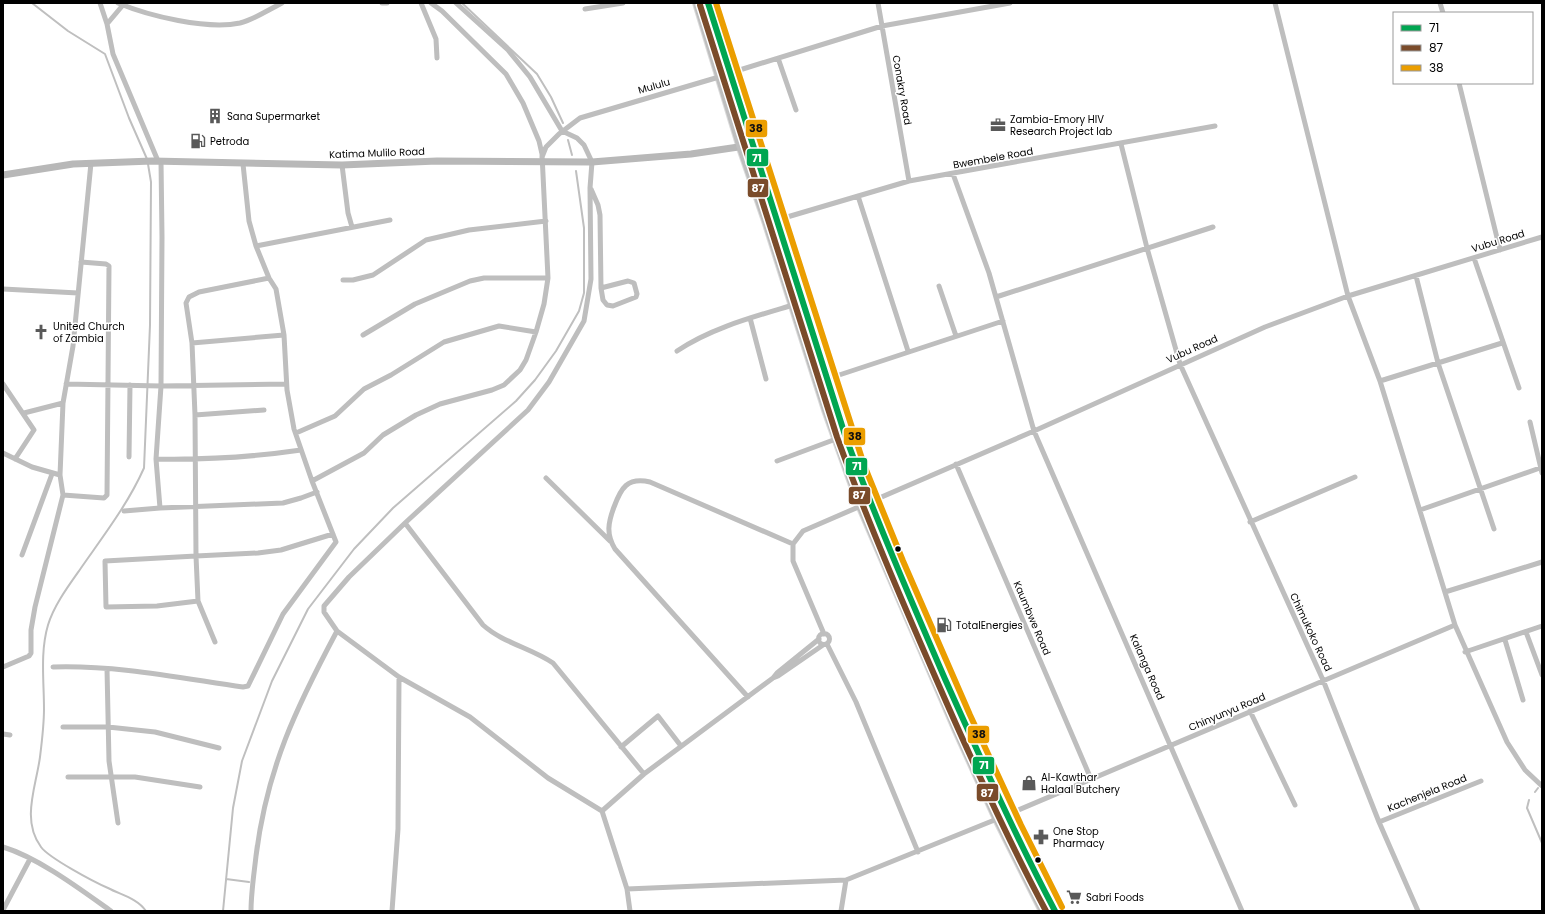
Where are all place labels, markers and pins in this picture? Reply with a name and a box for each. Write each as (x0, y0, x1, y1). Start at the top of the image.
building icon: Sana Supermarket (206, 107, 224, 125)
place label: Sana Supermarket (227, 109, 321, 124)
place label: Zambia-Emory HIV Research Project lab (1010, 112, 1113, 139)
office icon: Zambia-Emory HIV Research Project lab (989, 116, 1007, 134)
fuel station icon: Petroda (189, 132, 207, 150)
place label: Petroda (210, 134, 249, 149)
place label: United Church of Zambia (53, 319, 125, 346)
church icon: United Church of Zambia (32, 323, 50, 341)
unlabelled marker (893, 544, 903, 554)
fuel station icon: TotalEnergies (935, 616, 953, 634)
place label: TotalEnergies (956, 618, 1023, 633)
place label: Al-Kawthar Halaal Butchery (1041, 770, 1120, 797)
shop icon: Al-Kawthar Halaal Butchery (1020, 774, 1038, 792)
place label: One Stop Pharmacy (1053, 824, 1105, 851)
pharmacy icon: One Stop Pharmacy (1032, 828, 1050, 846)
unlabelled marker (1033, 855, 1043, 865)
supermarket icon: Sabri Foods (1065, 888, 1083, 906)
place label: Sabri Foods (1086, 890, 1144, 905)

